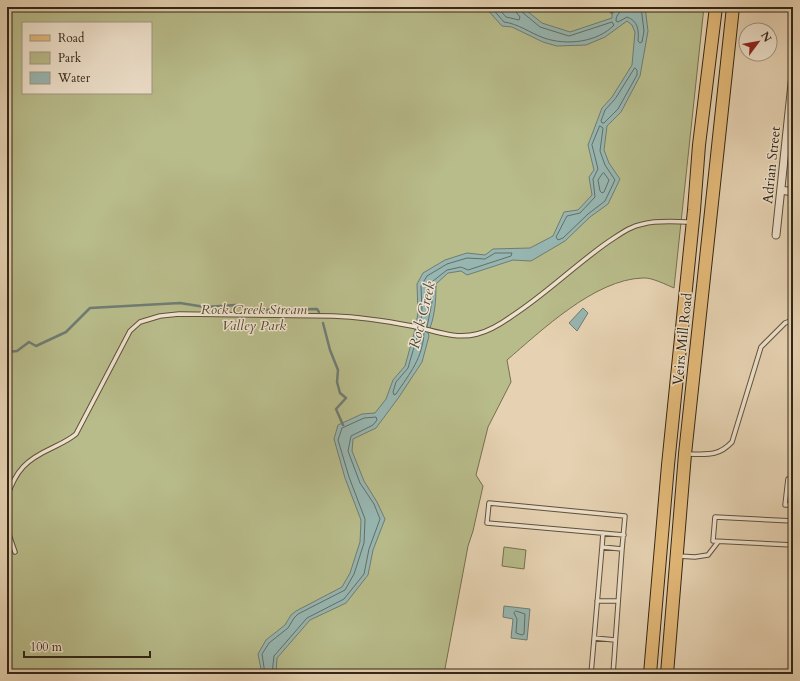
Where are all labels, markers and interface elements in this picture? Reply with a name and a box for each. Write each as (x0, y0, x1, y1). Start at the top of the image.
legend (22, 22, 152, 94)
north arrow (738, 22, 778, 62)
text: N (757, 29, 775, 45)
text: Road (58, 30, 85, 46)
text: Park (58, 50, 82, 66)
text: Water (57, 70, 91, 86)
street label: Adrian Street (758, 125, 785, 205)
water label: Rock Creek (404, 279, 440, 351)
street label: Veirs Mill Road (668, 291, 697, 386)
park label: Rock Creek Stream Valley Park (201, 300, 308, 335)
scale bar (24, 633, 150, 659)
text: 100 m (30, 639, 63, 655)

